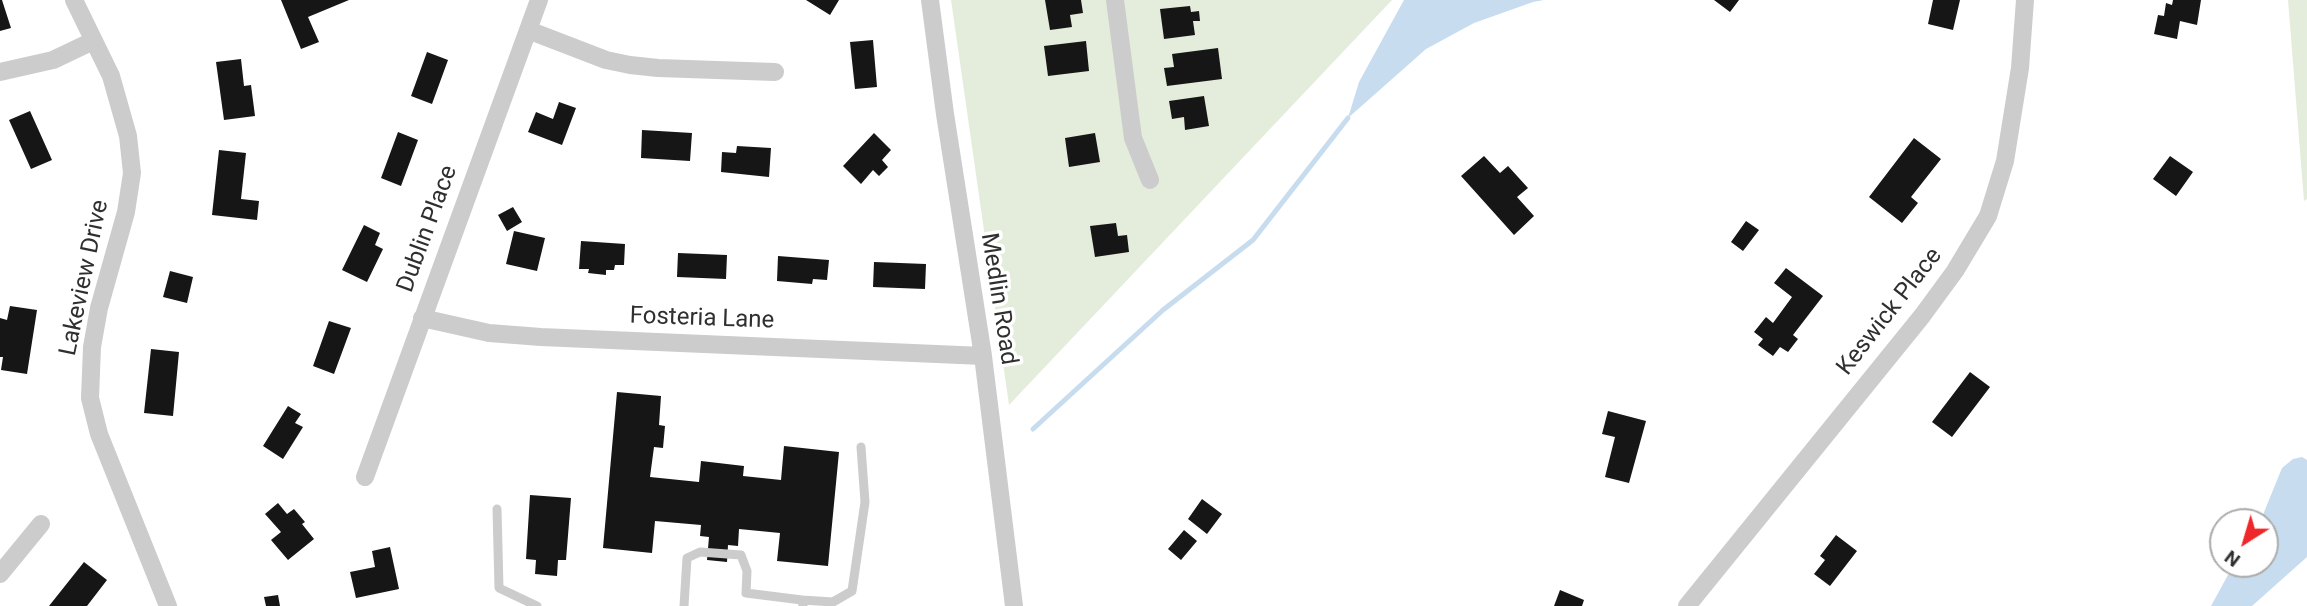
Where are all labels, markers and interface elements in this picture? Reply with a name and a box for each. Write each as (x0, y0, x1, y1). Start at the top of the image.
street label: Dublin Place (392, 162, 464, 296)
street label: Lakeview Drive (54, 197, 116, 359)
street label: Medlin Road (973, 231, 1023, 367)
street label: Keswick Place (1831, 243, 1949, 381)
street label: Fosteria Lane (629, 302, 775, 336)
north arrow (2209, 508, 2279, 578)
text: N (2220, 545, 2245, 572)

